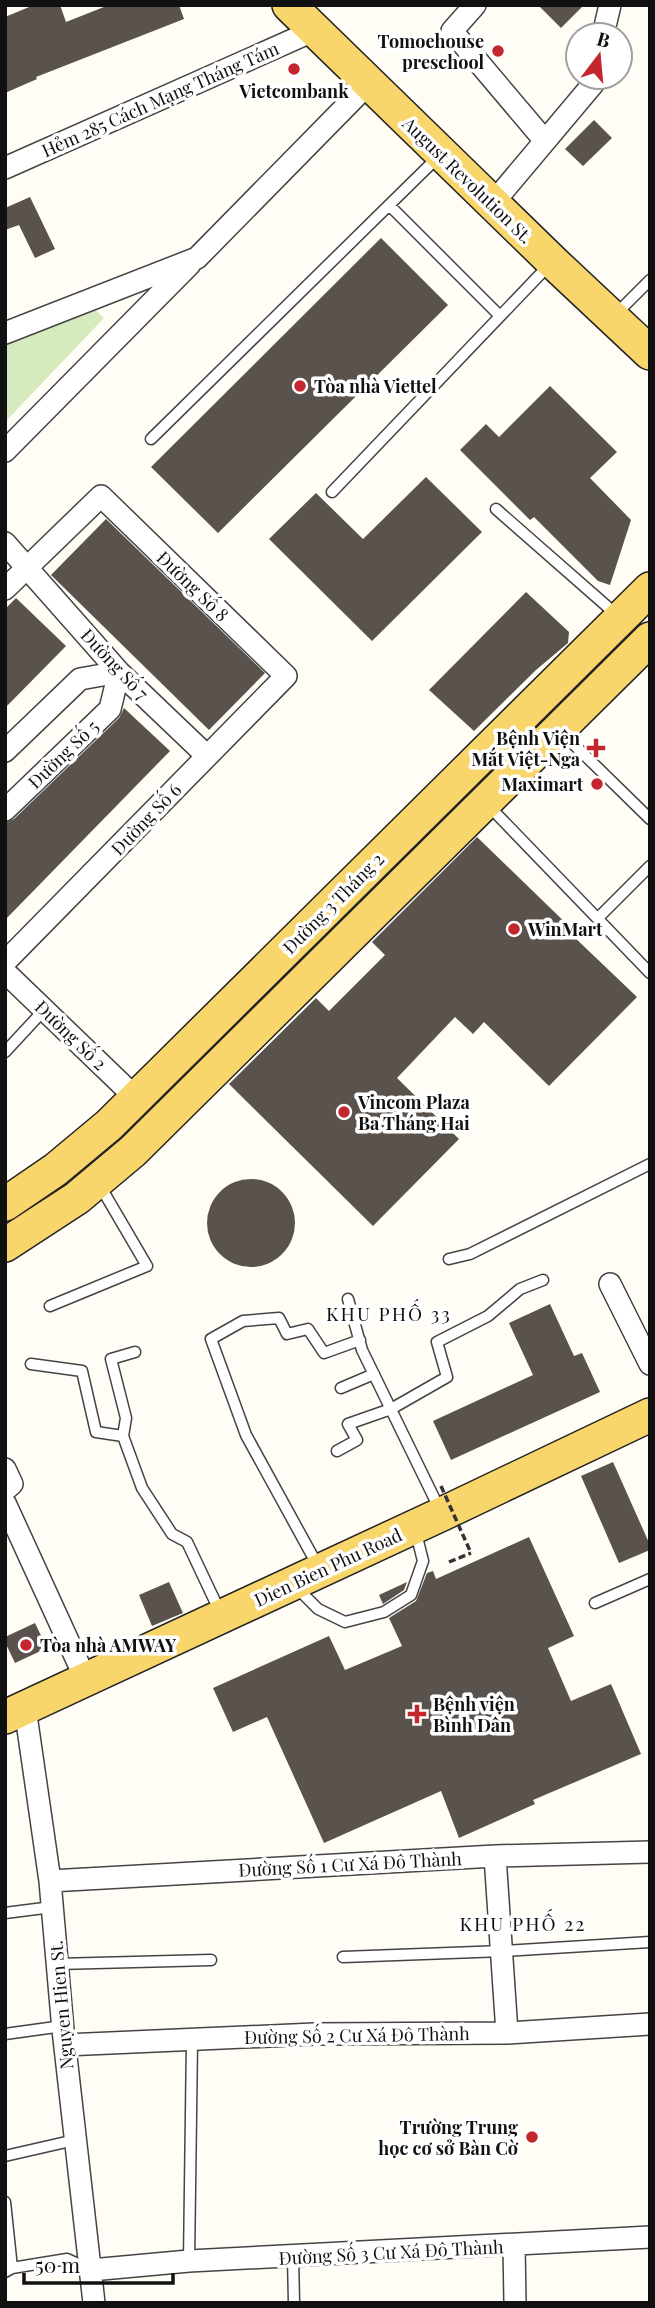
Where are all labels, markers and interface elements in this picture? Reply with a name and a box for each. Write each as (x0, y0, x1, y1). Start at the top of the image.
north arrow (564, 21, 634, 91)
text: B (594, 24, 614, 53)
place label: Tomoehouse preschool (378, 29, 484, 74)
street label: Hẻm 285 Cách Mạng Tháng Tám (38, 36, 282, 162)
marker: Tomoehouse preschool (490, 43, 506, 59)
marker: Vietcombank (286, 61, 302, 77)
place label: Vietcombank (238, 79, 349, 103)
street label: August Revolution St. (397, 111, 538, 248)
place label: Tòa nhà Viettel (314, 374, 437, 398)
marker: Tòa nhà Viettel (292, 378, 308, 394)
street label: Đường Số 8 (152, 544, 236, 626)
street label: Đường Số 7 (76, 622, 156, 705)
street label: Đường Số 5 (21, 713, 104, 794)
place label: Bệnh Viện Mắt Việt-Nga (472, 726, 581, 771)
marker: Bệnh Viện Mắt Việt-Nga (586, 738, 606, 758)
place label: Maximart (501, 772, 584, 796)
street label: Đường Số 6 (104, 776, 186, 860)
marker: Maximart (589, 776, 605, 792)
street label: Đường 3 Tháng 2 (277, 847, 389, 959)
place label: WinMart (527, 917, 603, 941)
marker: WinMart (506, 921, 522, 937)
street label: Đường Số 2 (30, 993, 113, 1075)
place label: Vincom Plaza Ba Tháng Hai (357, 1090, 471, 1135)
marker: Vincom Plaza Ba Tháng Hai (336, 1104, 352, 1120)
district label: KHU PHỐ 33 (326, 1298, 452, 1326)
street label: Dien Bien Phu Road (250, 1522, 406, 1612)
place label: Tòa nhà AMWAY (40, 1633, 177, 1657)
marker: Tòa nhà AMWAY (18, 1637, 34, 1653)
place label: Bệnh viện Bình Dân (433, 1692, 515, 1737)
marker: Bệnh viện Bình Dân (407, 1704, 427, 1724)
street label: Ðường Số 1 Cư Xá Đô Thành (238, 1844, 463, 1882)
district label: KHU PHỐ 22 (460, 1908, 586, 1936)
street label: Nguyen Hien St. (43, 1939, 79, 2071)
street label: Ðường Số 2 Cư Xá Đô Thành (244, 2019, 470, 2049)
place label: Trường Trung học cơ sở Bàn Cờ (378, 2115, 519, 2160)
marker: Trường Trung học cơ sở Bàn Cờ (524, 2129, 540, 2145)
street label: Ðường Số 3 Cư Xá Đô Thành (278, 2232, 504, 2270)
scale bar (24, 2242, 173, 2286)
text: 50 m (35, 2250, 81, 2278)

